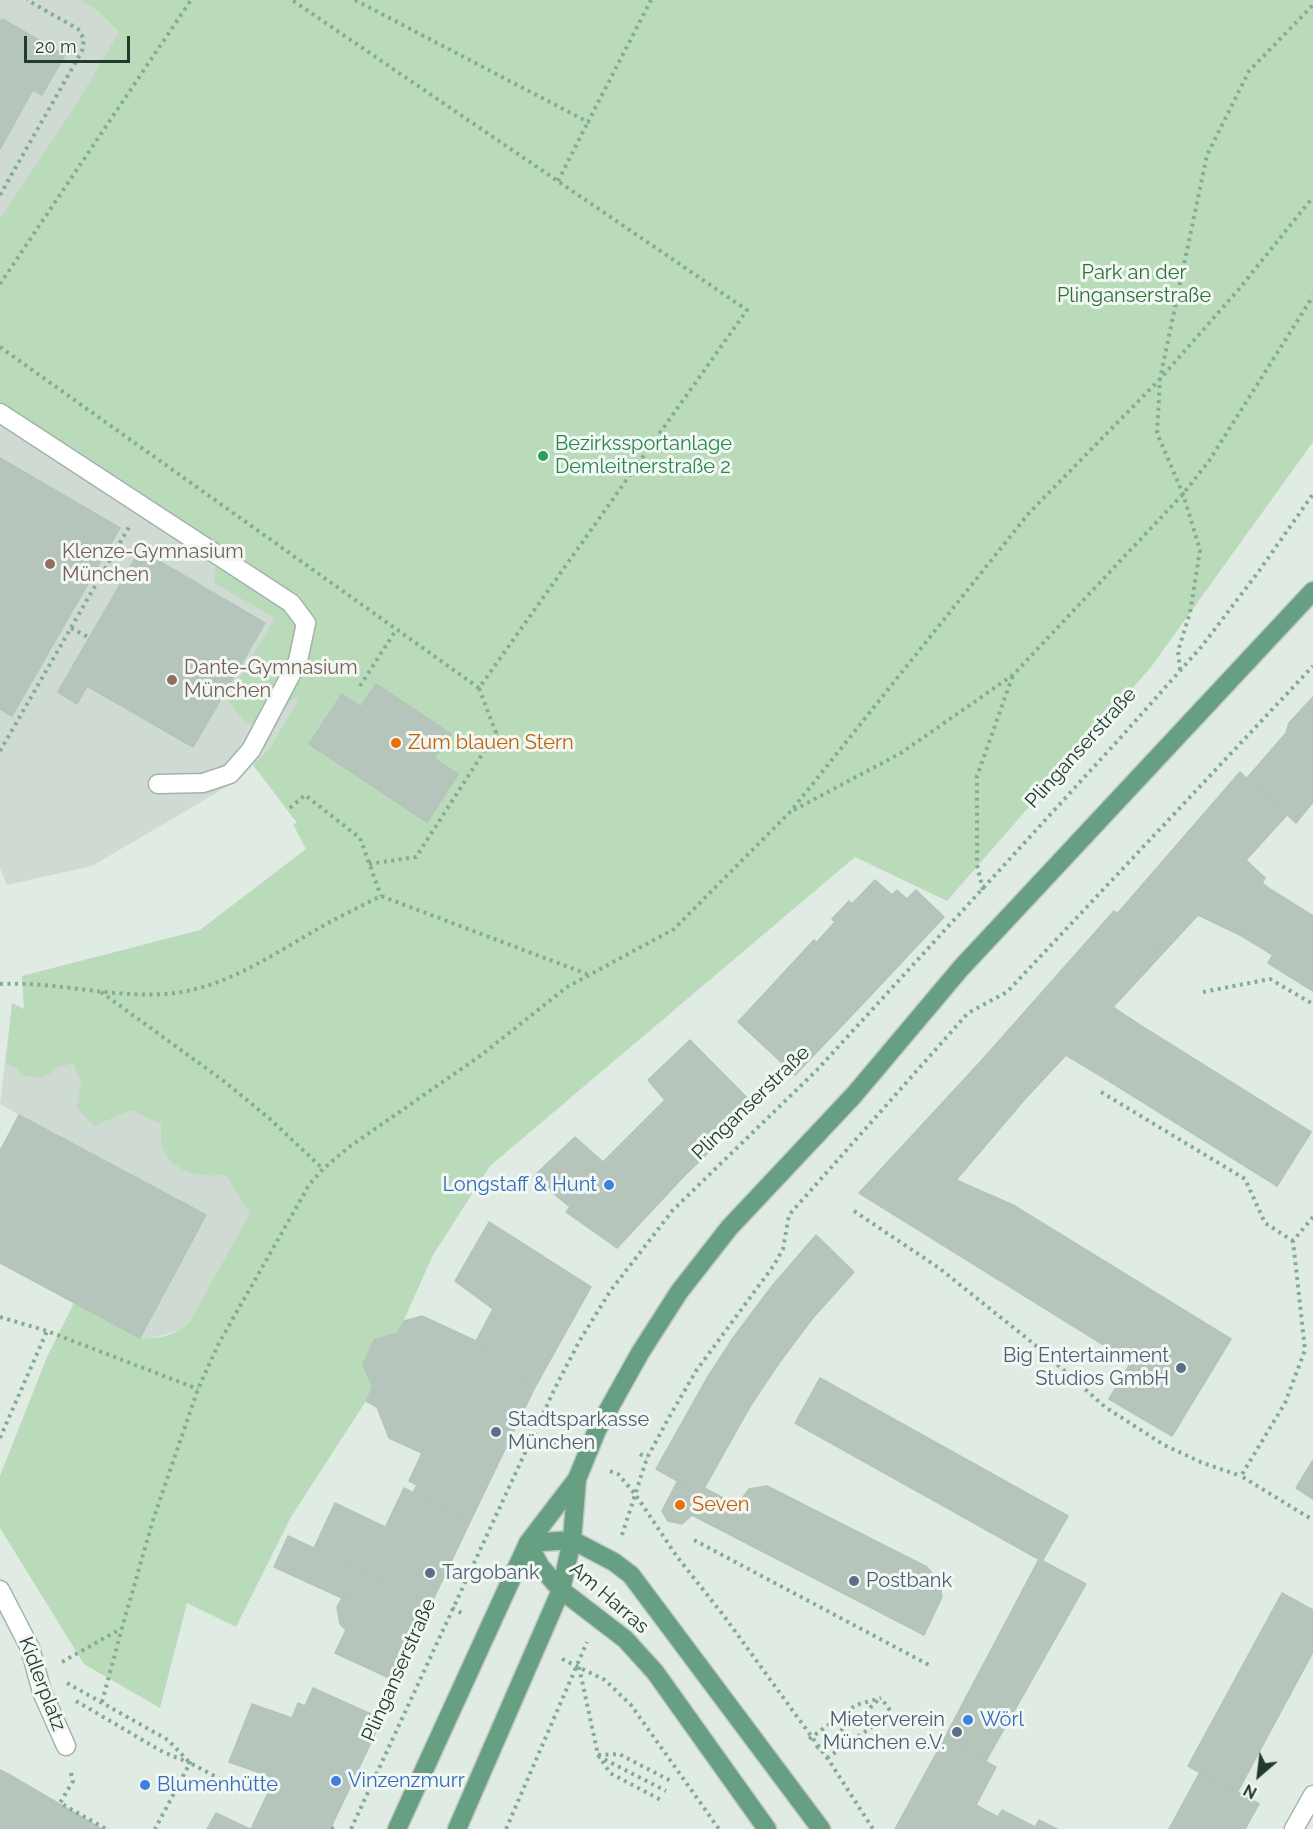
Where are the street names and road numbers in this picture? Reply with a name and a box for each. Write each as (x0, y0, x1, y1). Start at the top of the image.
street label: Plinganserstraße (1020, 683, 1142, 813)
street label: Plinganserstraße (687, 1041, 815, 1165)
street label: Am Harras (564, 1557, 654, 1639)
street label: Plinganserstraße (357, 1595, 441, 1745)
street label: Kidlerplatz (13, 1633, 71, 1735)

